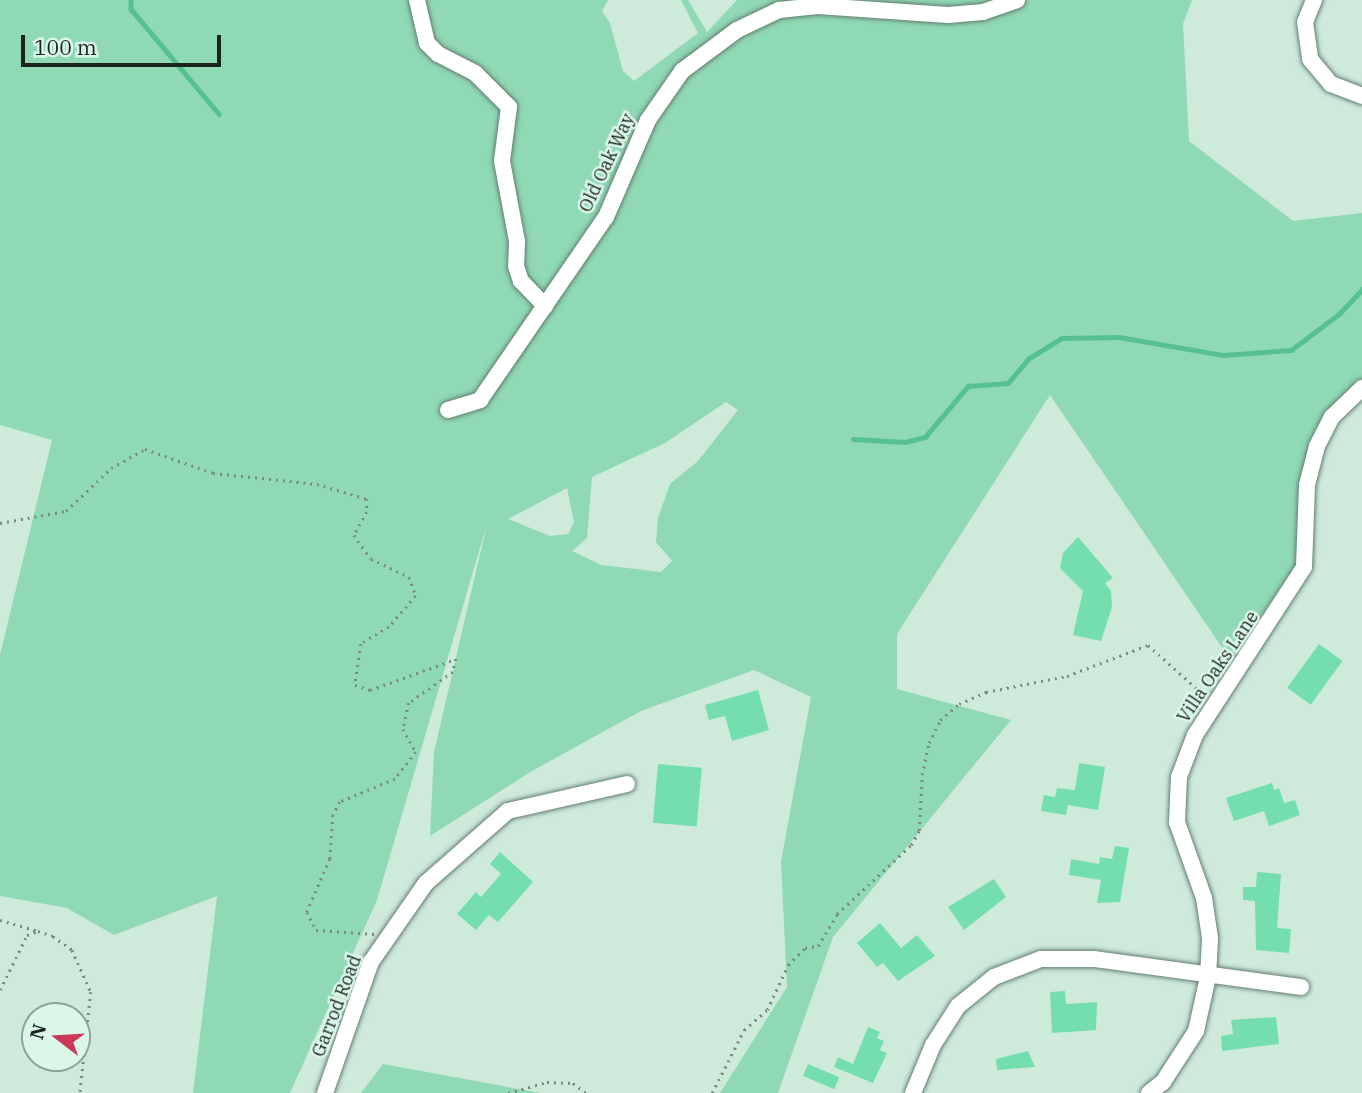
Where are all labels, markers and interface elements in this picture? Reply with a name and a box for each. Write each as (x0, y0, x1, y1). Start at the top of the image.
scale bar (24, 21, 224, 65)
text: 100 m (34, 33, 97, 61)
street label: Old Oak Way (575, 110, 639, 216)
street label: Villa Oaks Lane (1173, 607, 1263, 727)
street label: Garrod Road (308, 952, 366, 1060)
north arrow (21, 1002, 91, 1072)
text: N (24, 1021, 52, 1042)

